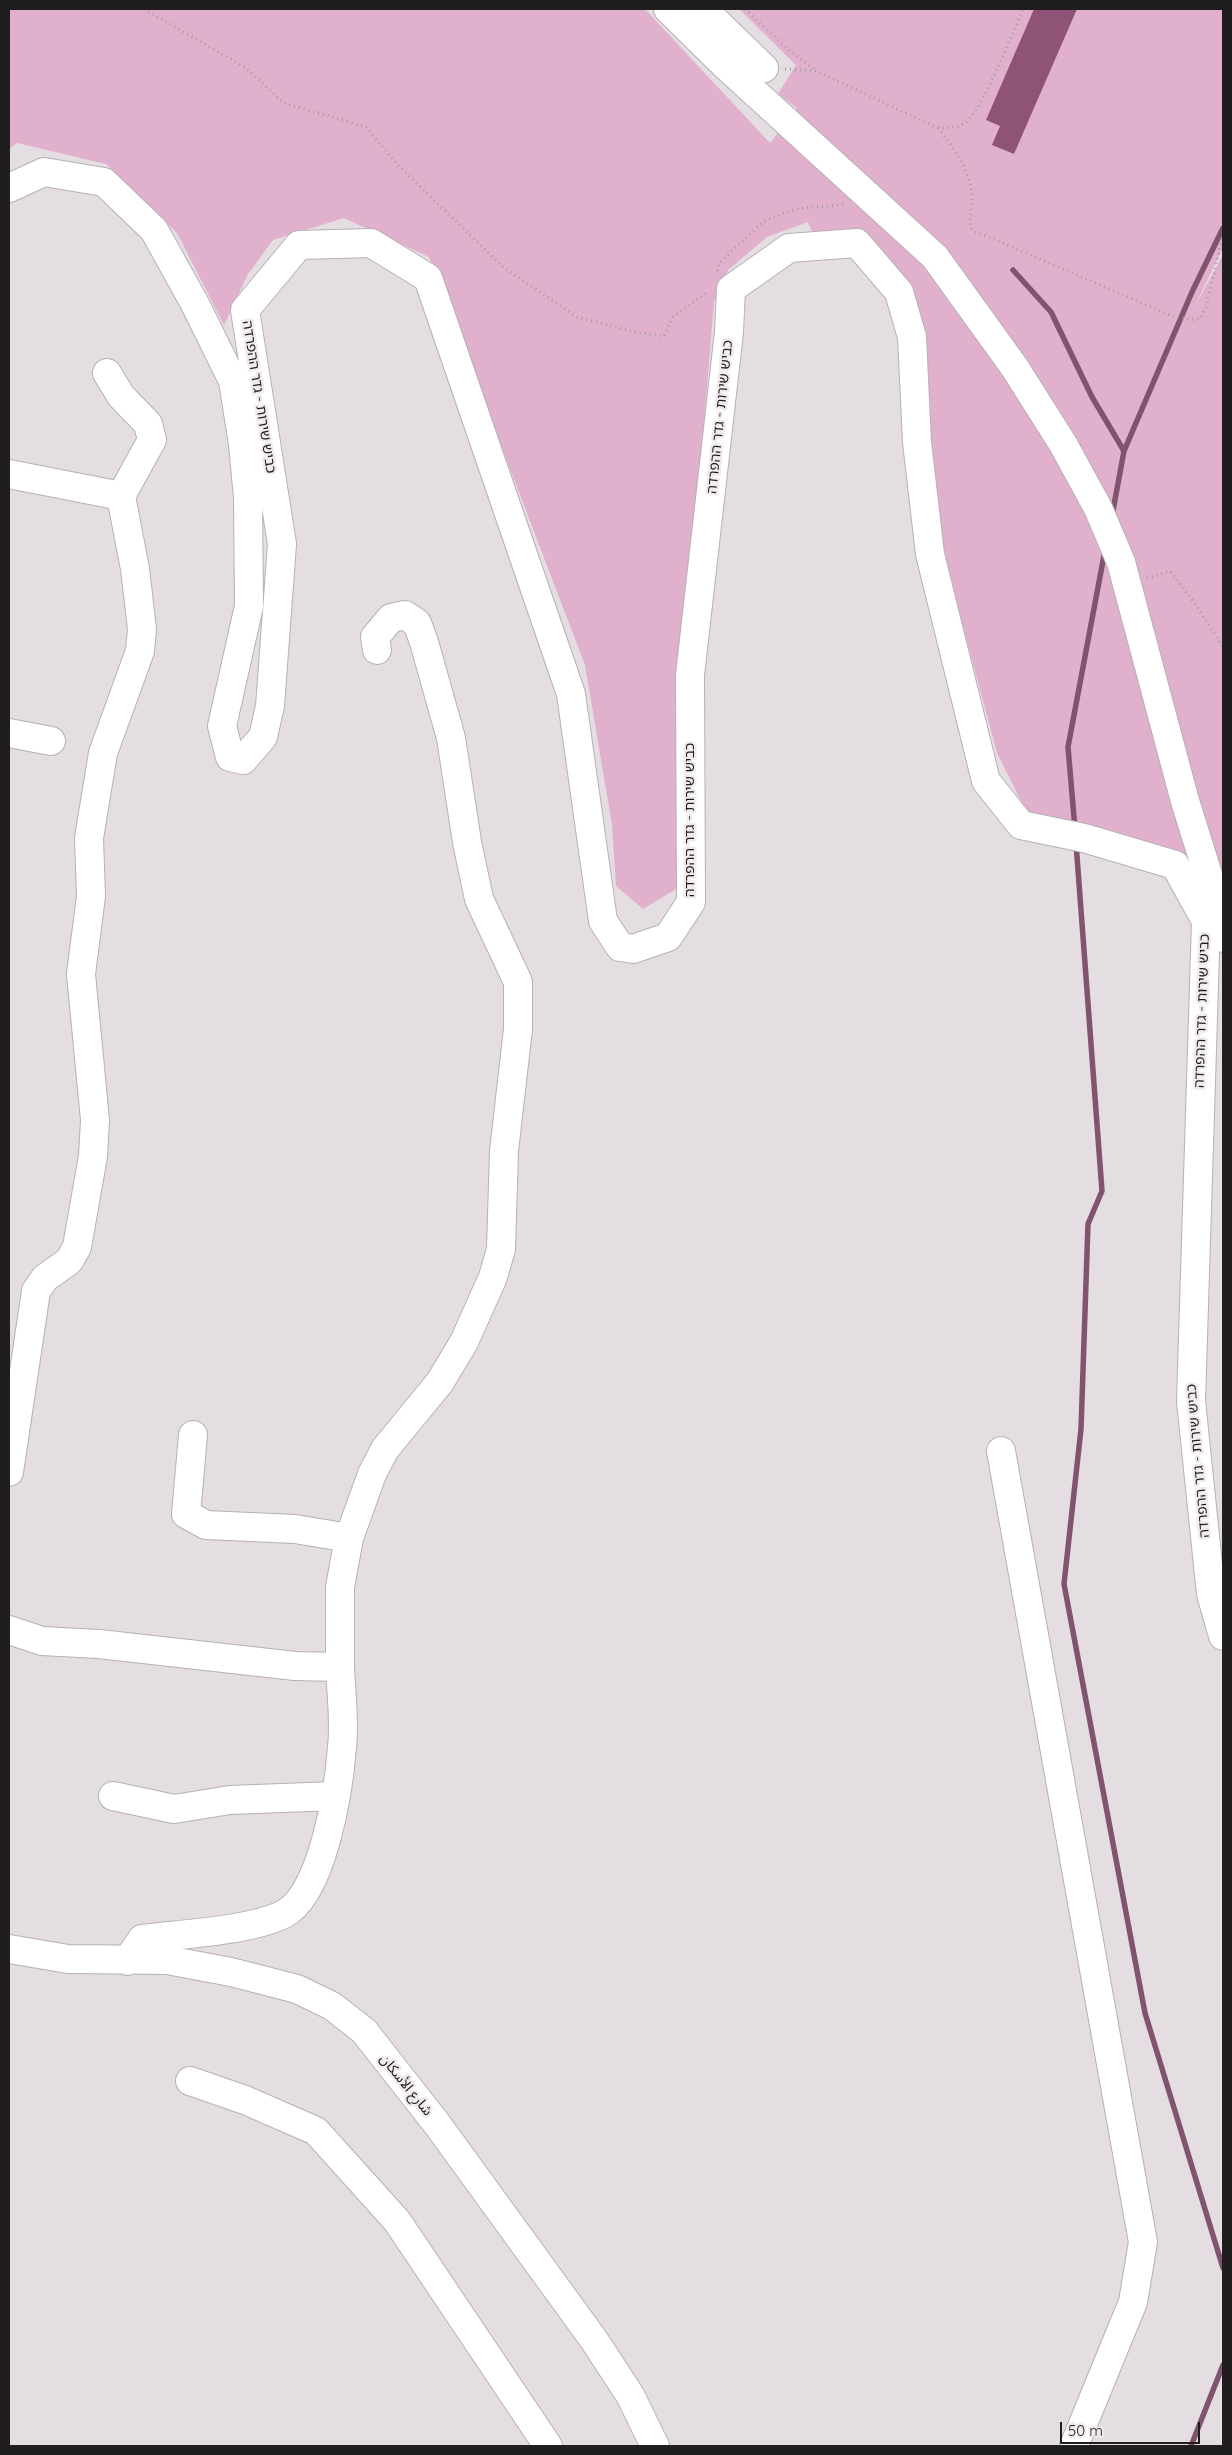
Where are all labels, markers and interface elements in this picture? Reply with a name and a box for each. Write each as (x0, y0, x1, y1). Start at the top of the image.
street label: כביש שירות - גדר ההפרדה (239, 319, 279, 475)
street label: כביש שירות - גדר ההפרדה (704, 339, 736, 495)
street label: כביש שירות - גדר ההפרדה (682, 743, 698, 897)
street label: כביש שירות - גדר ההפרדה (1191, 933, 1213, 1089)
street label: כביש שירות - גדר ההפרדה (1183, 1383, 1213, 1539)
street label: شارع الأسكان (376, 2051, 436, 2119)
scale bar (1062, 2412, 1202, 2444)
text: 50 m (1068, 2421, 1103, 2440)

